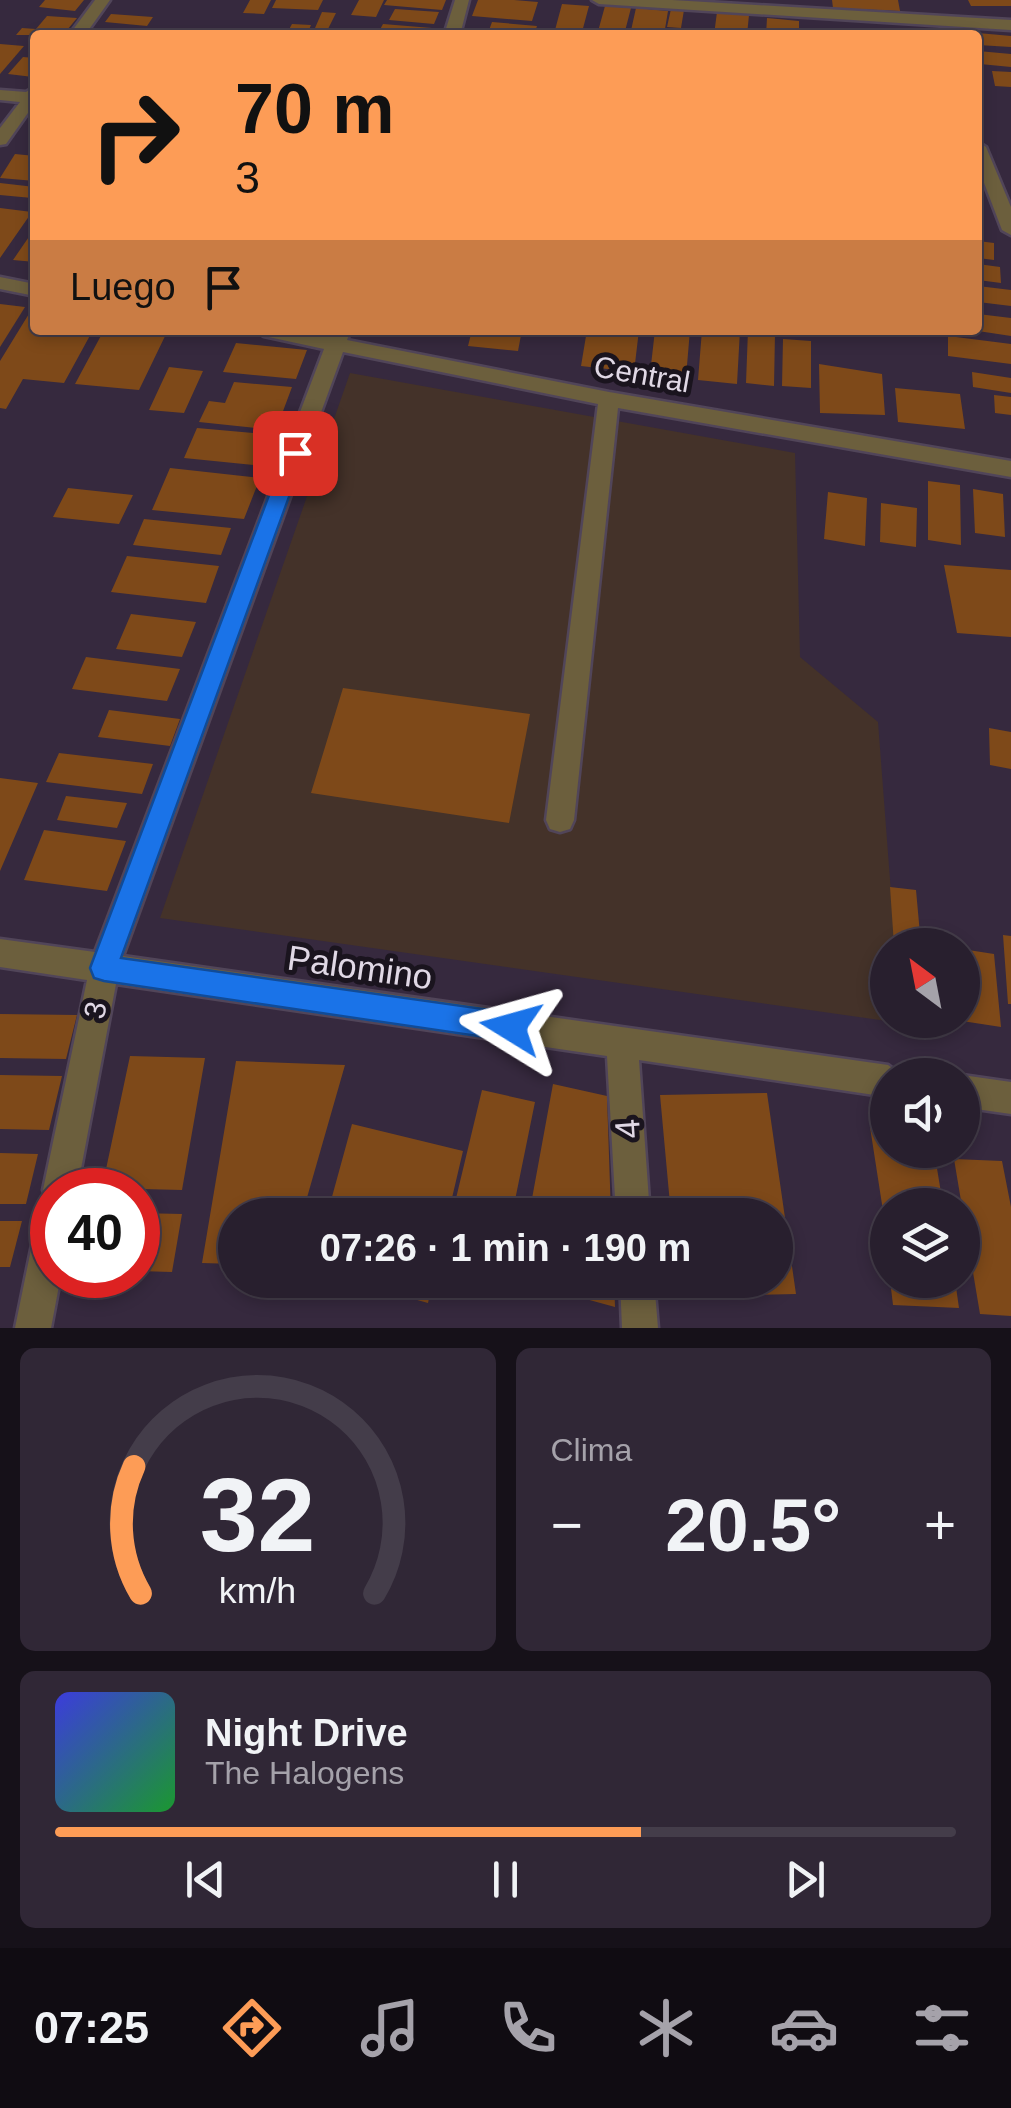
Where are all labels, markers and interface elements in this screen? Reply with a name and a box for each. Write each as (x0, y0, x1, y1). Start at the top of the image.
icon: right (70, 70, 200, 200)
text: 70 m (235, 70, 395, 148)
text: 3 (235, 152, 260, 203)
icon: arrive (196, 260, 251, 315)
text: Luego (70, 266, 176, 308)
street label: Central (592, 349, 692, 399)
pin (253, 411, 338, 496)
icon: arrive (268, 426, 323, 481)
north arrow (870, 928, 980, 1038)
map controls (870, 928, 980, 1298)
street label: Palomino (285, 938, 435, 996)
position arrow (459, 975, 563, 1079)
street label: 3 (77, 999, 113, 1021)
button: sound (870, 1058, 980, 1168)
street label: 4 (607, 1118, 647, 1140)
speed limit sign: 40 (30, 1168, 160, 1298)
button: layers (870, 1188, 980, 1298)
text: 07:26 · 1 min · 190 m (320, 1227, 691, 1269)
text: Clima (551, 1432, 632, 1468)
text: 32 (200, 1457, 316, 1573)
text: 20.5° (665, 1483, 841, 1567)
text: − (551, 1494, 583, 1556)
text: + (924, 1494, 956, 1556)
text: km/h (219, 1571, 296, 1611)
text: Night Drive (205, 1712, 408, 1754)
text: The Halogens (205, 1755, 404, 1791)
icon: previous (178, 1852, 233, 1907)
icon: pause (478, 1852, 533, 1907)
icon: next (778, 1852, 833, 1907)
icon: directions (217, 1993, 287, 2063)
icon: music (355, 1993, 425, 2063)
icon: phone (493, 1993, 563, 2063)
icon: climate (631, 1993, 701, 2063)
icon: car (769, 1993, 839, 2063)
icon: filters (907, 1993, 977, 2063)
text: 07:25 (34, 2002, 149, 2053)

